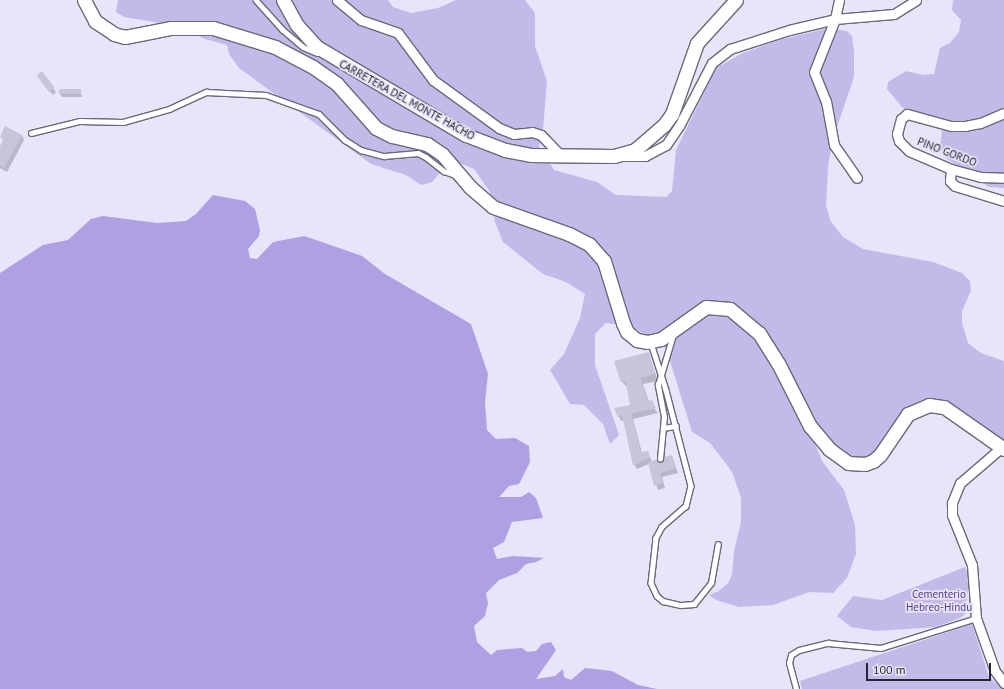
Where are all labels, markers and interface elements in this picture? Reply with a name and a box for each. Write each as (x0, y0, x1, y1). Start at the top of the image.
street label: CARRETERA DEL MONTE HACHO (336, 57, 478, 143)
street label: PINO GORDO (915, 135, 979, 169)
park label: Cementerio Hebreo-Hindu (906, 588, 972, 614)
scale bar (868, 655, 993, 681)
text: 100 m (873, 662, 906, 677)

